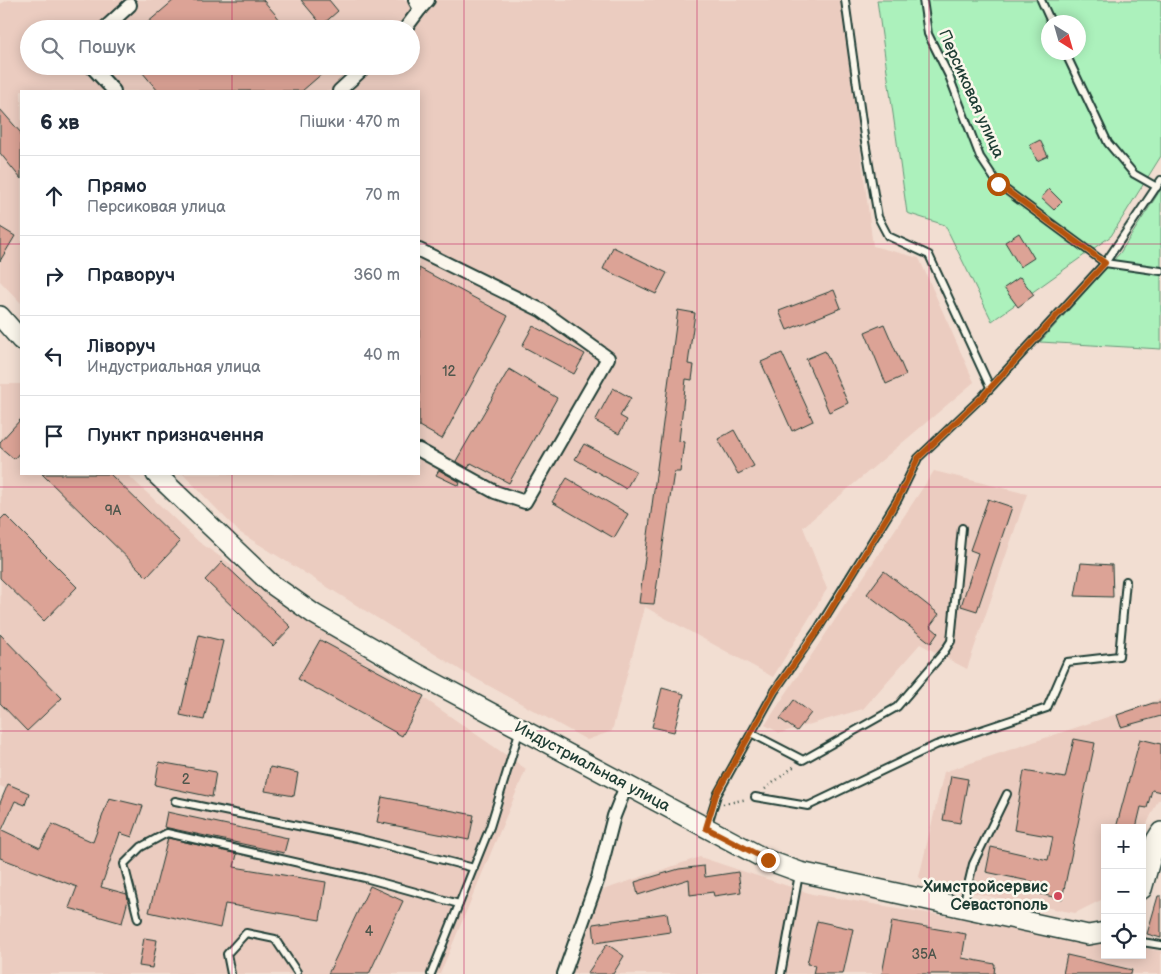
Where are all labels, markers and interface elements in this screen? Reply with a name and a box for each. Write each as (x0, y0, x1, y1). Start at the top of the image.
north arrow (1041, 15, 1086, 60)
search box (20, 20, 420, 75)
street label: Персиковая улица (934, 27, 1008, 162)
icon: search (38, 34, 66, 62)
text: Пошук (78, 36, 136, 59)
text: 6 хв (40, 110, 79, 135)
text: Пішки · 470 m (299, 113, 400, 132)
route start (987, 173, 1010, 196)
text: Прямо (87, 175, 147, 198)
icon: ahead (40, 182, 68, 210)
text: 70 m (365, 186, 400, 205)
text: Персиковая улица (87, 198, 226, 217)
icon: right (40, 262, 68, 290)
text: Праворуч (87, 264, 175, 287)
text: 360 m (353, 266, 400, 285)
text: Ліворуч (87, 335, 156, 358)
icon: left (40, 342, 68, 370)
text: 40 m (363, 346, 400, 365)
text: Индустриальная улица (87, 358, 261, 377)
house number: 12 (442, 363, 457, 380)
icon: arrive (40, 422, 68, 450)
text: Пункт призначення (87, 424, 264, 447)
house number: 9А (105, 502, 122, 519)
street label: Индустриальная улица (511, 718, 674, 816)
house number: 2 (182, 771, 191, 788)
map controls (1101, 824, 1146, 959)
button: + (1101, 824, 1146, 869)
route end (757, 849, 780, 872)
button: − (1101, 869, 1146, 914)
place label: Химстройсервис Севастополь (922, 878, 1049, 915)
marker: Химстройсервис Севастополь (1052, 890, 1064, 902)
button: locate (1101, 914, 1146, 959)
house number: 4 (365, 923, 374, 940)
house number: 35А (911, 946, 937, 963)

